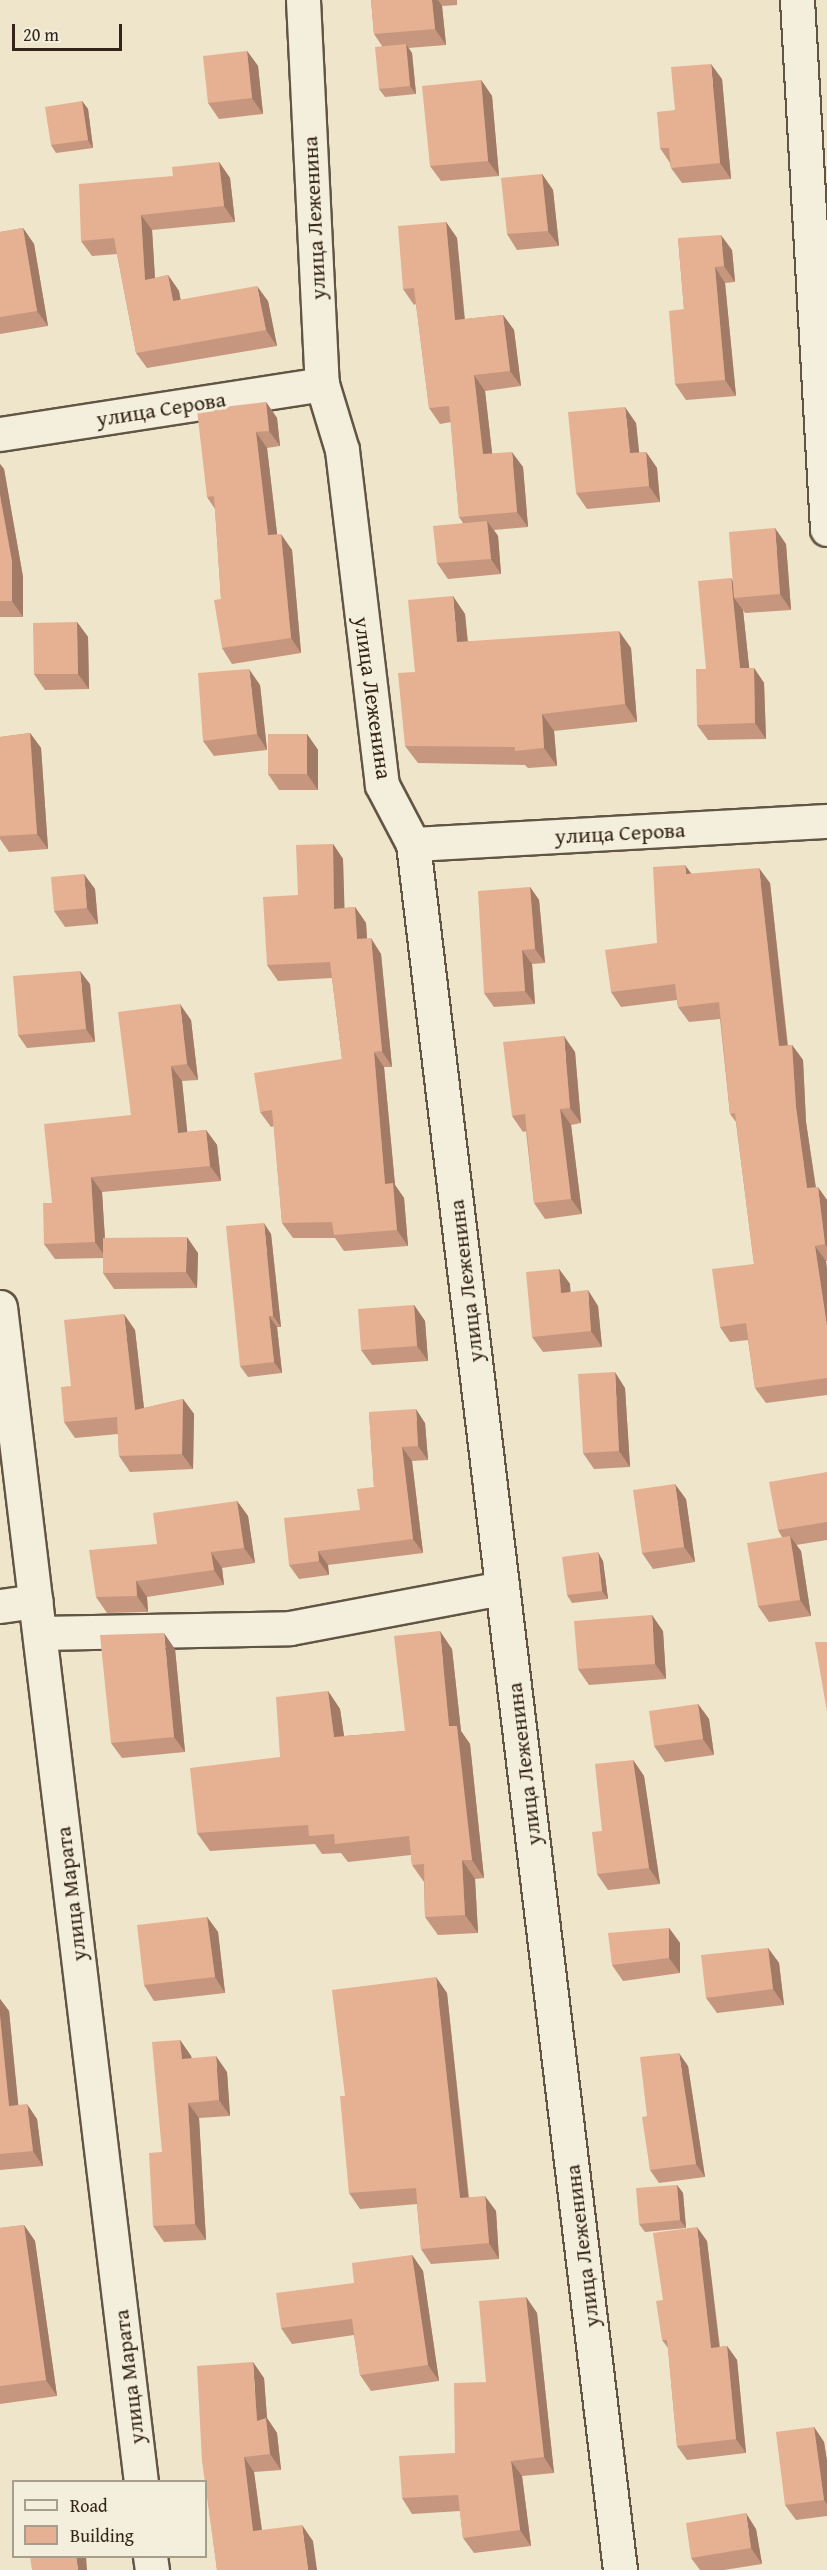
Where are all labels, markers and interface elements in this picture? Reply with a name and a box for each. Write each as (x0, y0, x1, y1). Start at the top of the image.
scale bar (15, 12, 124, 50)
text: 20 m (23, 21, 59, 48)
street label: улица Леженина (297, 135, 331, 301)
street label: улица Серова (94, 386, 228, 432)
street label: улица Леженина (349, 615, 397, 781)
street label: улица Серова (554, 816, 686, 850)
street label: улица Леженина (443, 1198, 489, 1364)
street label: улица Леженина (501, 1681, 547, 1847)
street label: улица Марата (50, 1825, 92, 1963)
street label: улица Леженина (559, 2163, 605, 2329)
street label: улица Марата (108, 2308, 150, 2446)
legend (12, 2480, 207, 2558)
text: Road (70, 2492, 108, 2519)
text: Building (70, 2522, 134, 2549)

